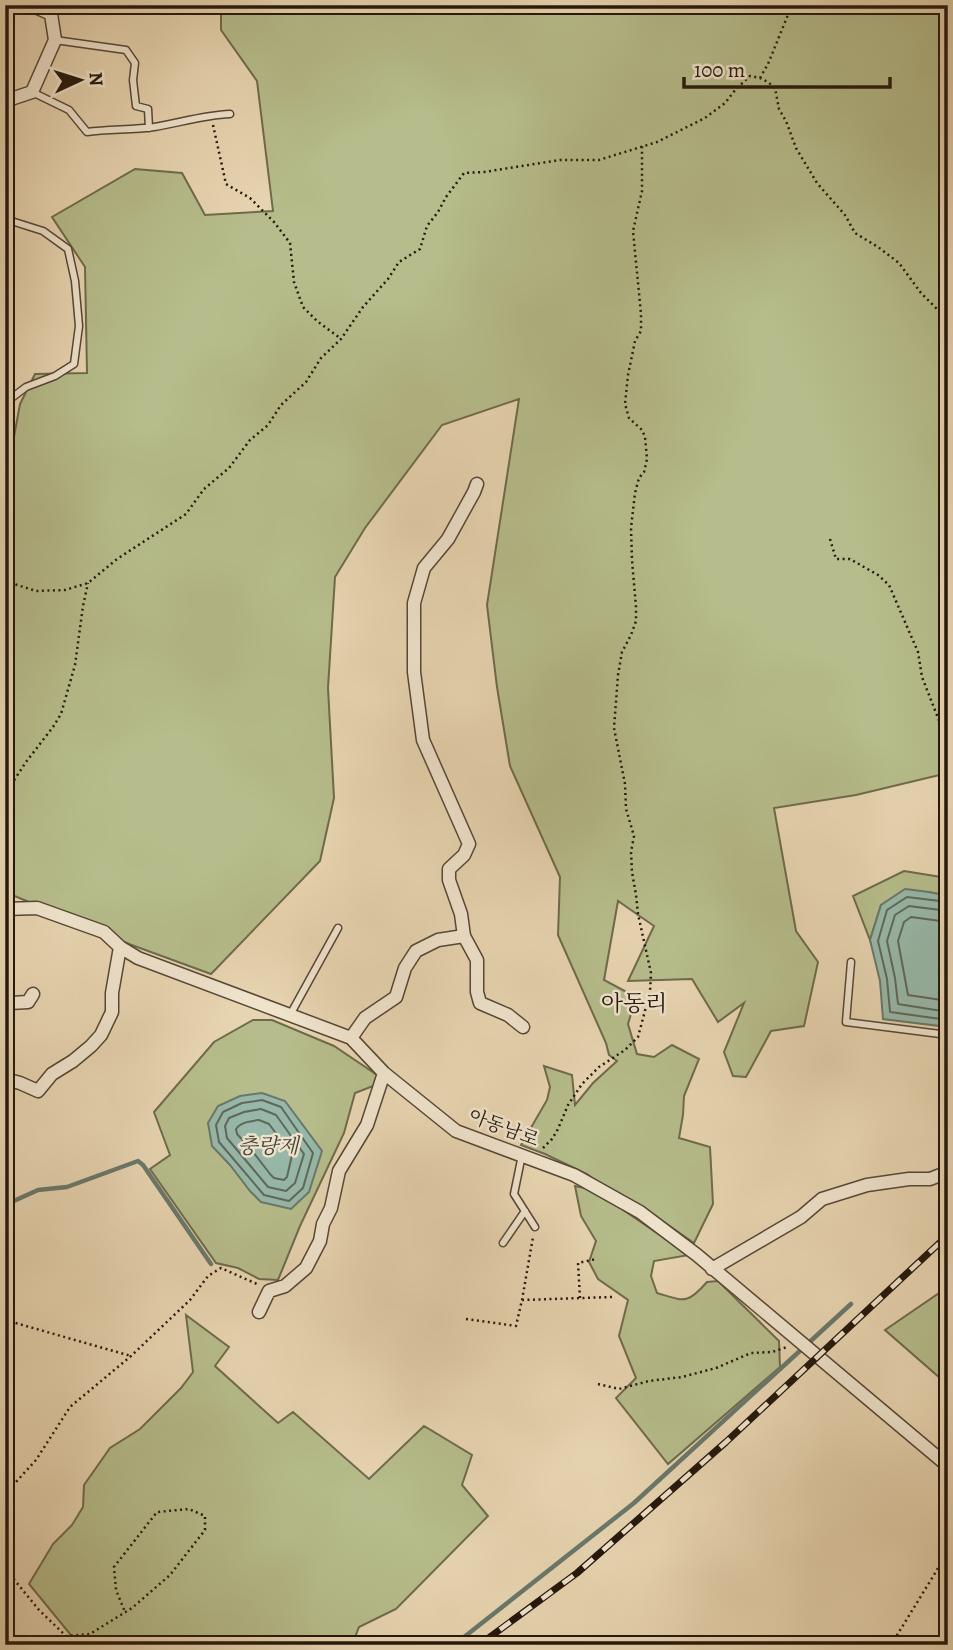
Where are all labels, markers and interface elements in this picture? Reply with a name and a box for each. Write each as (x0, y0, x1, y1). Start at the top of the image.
north arrow (46, 46, 116, 116)
scale bar (684, 46, 890, 90)
text: 100 m (694, 56, 745, 84)
text: N (83, 71, 109, 87)
district label: 아동리 (601, 988, 667, 1019)
street label: 아동남로 (465, 1103, 543, 1153)
water label: 충량제 (238, 1132, 301, 1160)

